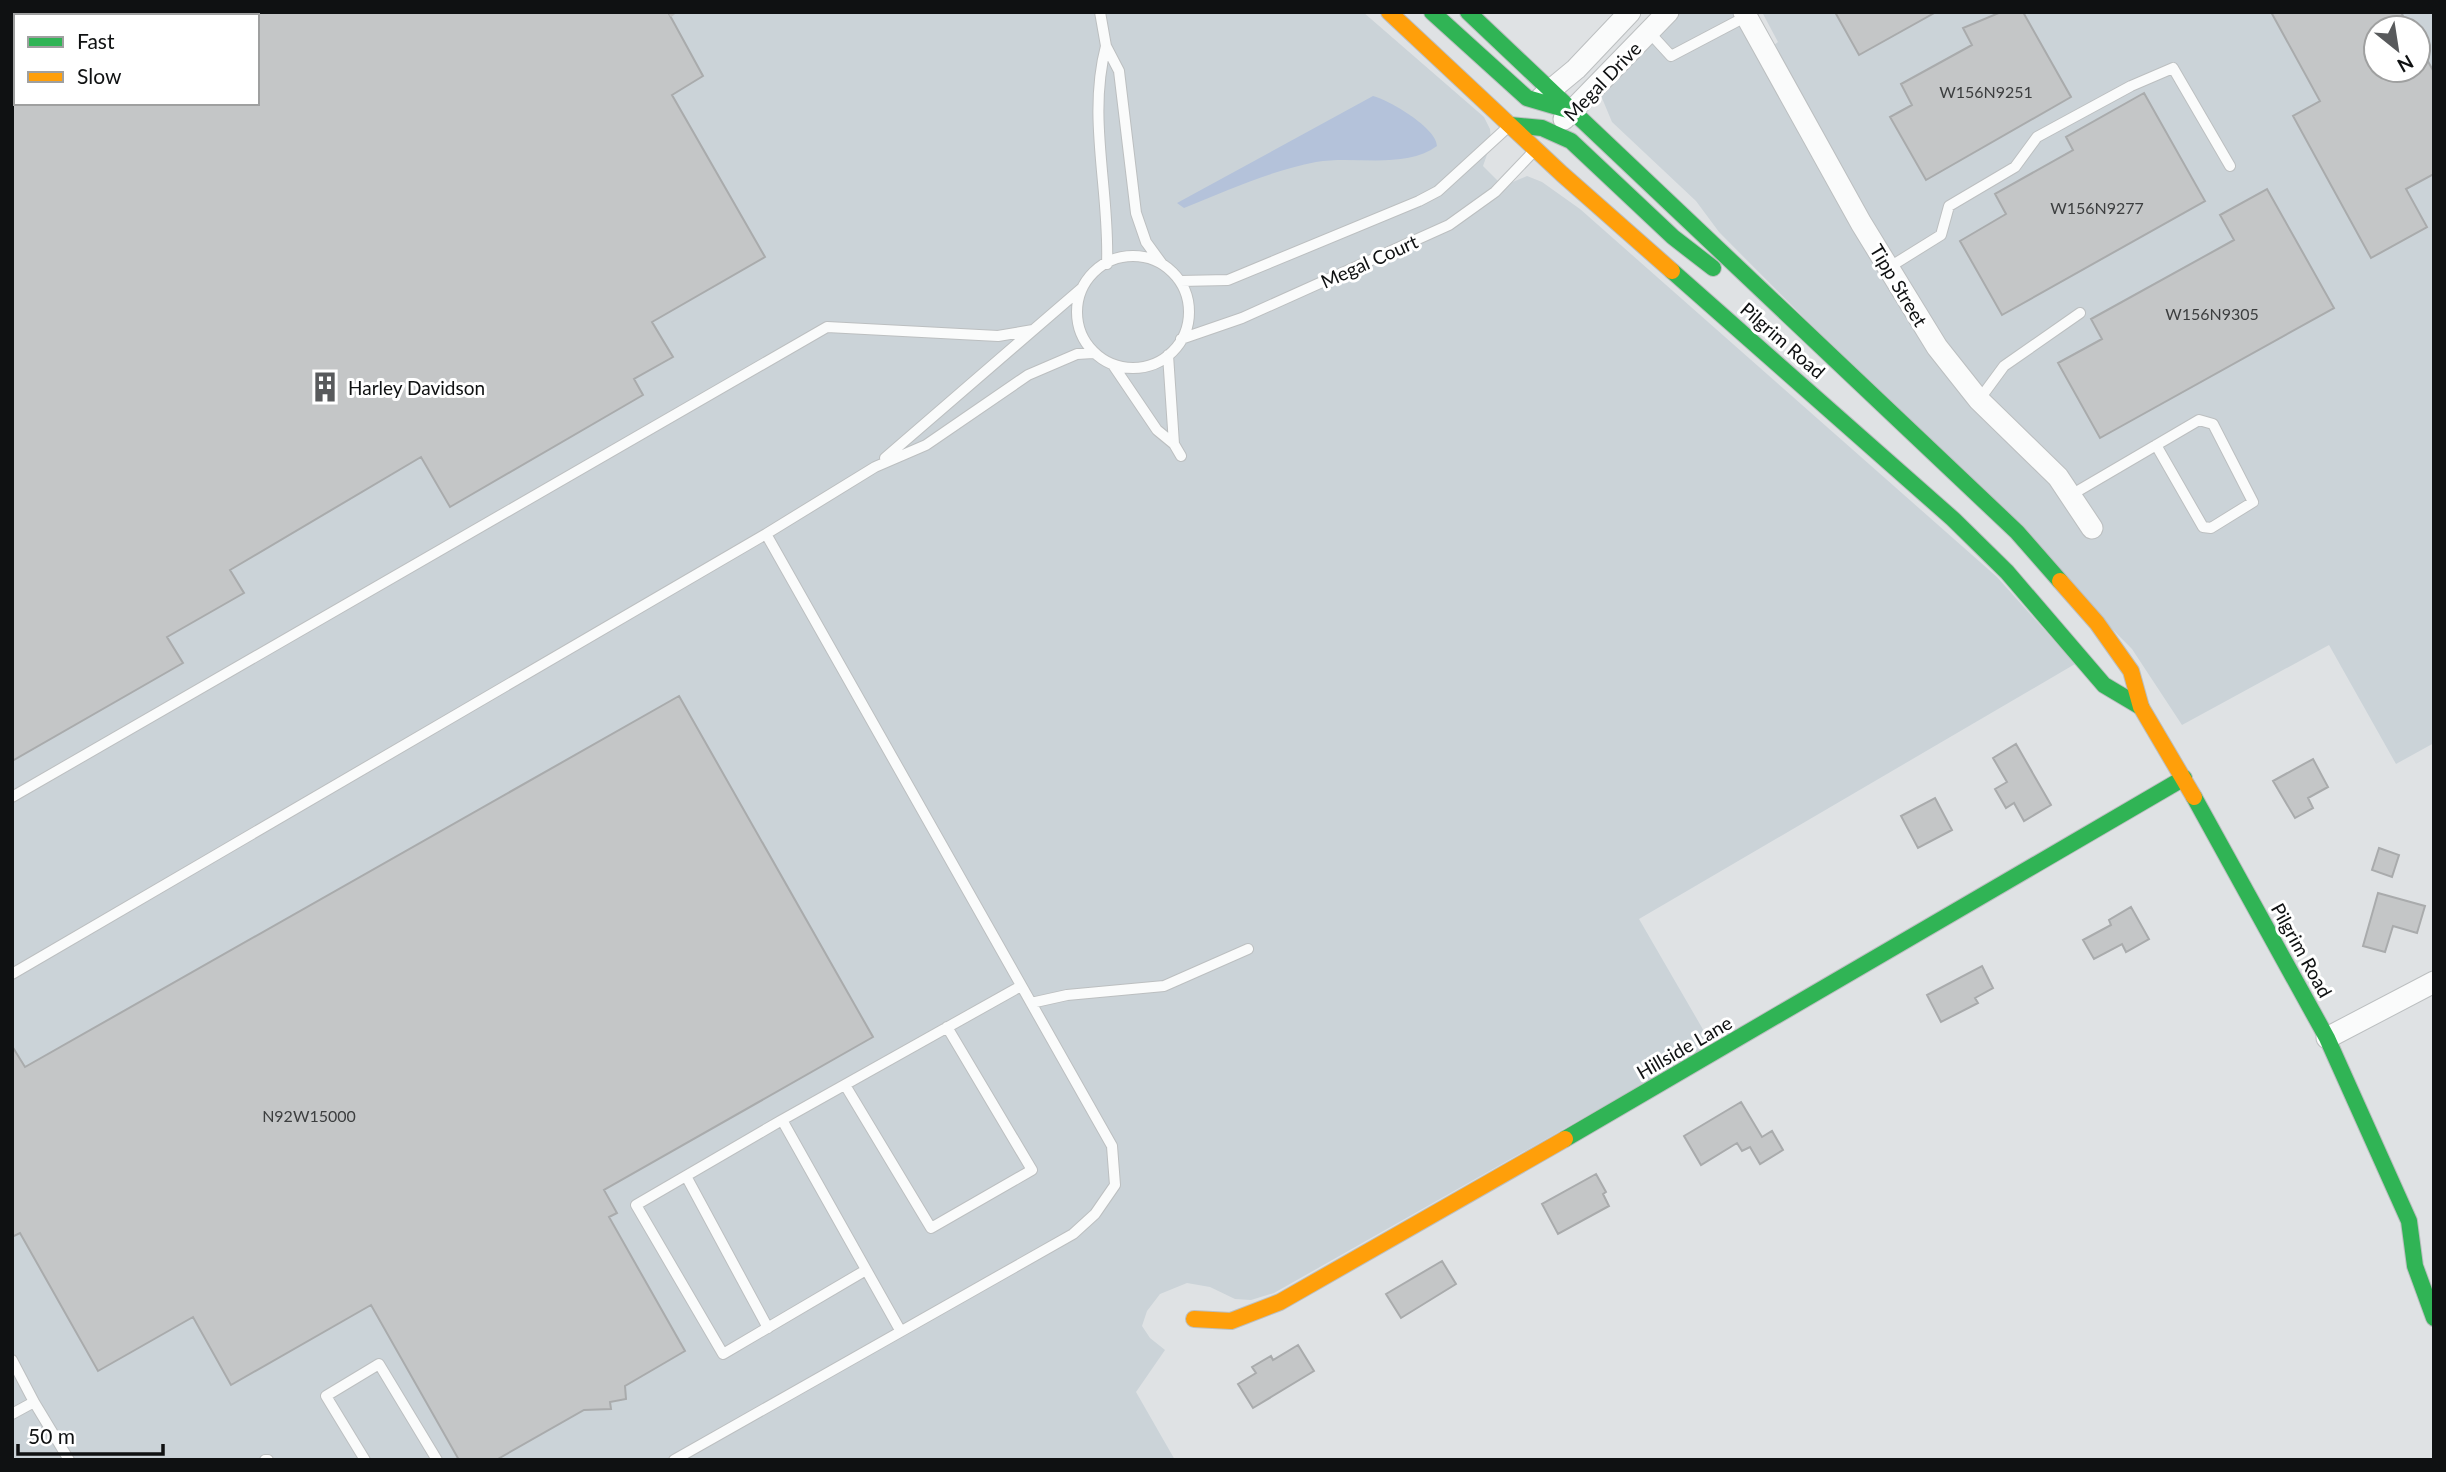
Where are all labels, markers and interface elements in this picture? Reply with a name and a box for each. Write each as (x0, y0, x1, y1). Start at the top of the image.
legend (14, 14, 259, 105)
north arrow (2362, 14, 2432, 84)
text: Fast (77, 28, 115, 53)
street label: Megal Drive (1559, 37, 1645, 125)
text: N (2394, 51, 2418, 78)
text: Slow (77, 63, 122, 88)
house number: W156N9251 (1939, 82, 2033, 101)
house number: W156N9277 (2050, 198, 2144, 217)
street label: Megal Court (1317, 229, 1421, 293)
street label: Tipp Street (1865, 240, 1933, 330)
street label: Pilgrim Road (1736, 297, 1830, 383)
house number: W156N9305 (2165, 304, 2259, 323)
building icon: Harley Davidson (308, 370, 342, 404)
place label: Harley Davidson (348, 376, 485, 399)
street label: Pilgrim Road (2267, 899, 2337, 1001)
street label: Hillside Lane (1632, 1011, 1736, 1083)
house number: N92W15000 (262, 1106, 356, 1125)
scale bar (18, 1412, 163, 1456)
text: 50 m (28, 1423, 75, 1448)

